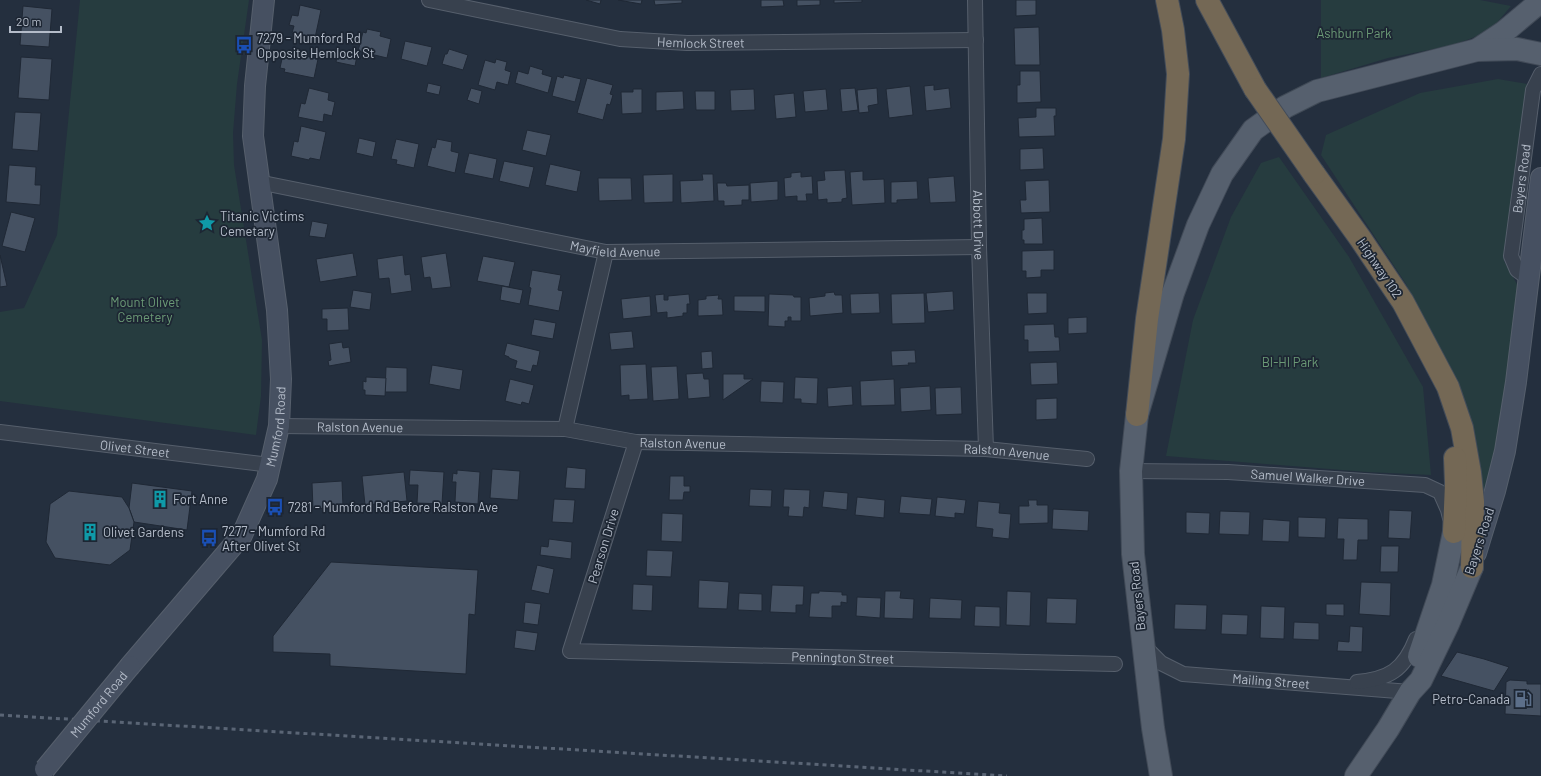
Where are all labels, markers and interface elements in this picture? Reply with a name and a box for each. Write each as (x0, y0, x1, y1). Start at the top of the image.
scale bar (10, 8, 61, 34)
text: 20 m (16, 14, 42, 28)
park label: Ashburn Park (1316, 25, 1392, 41)
place label: 7279 - Mumford Rd Opposite Hemlock St (257, 30, 375, 61)
street label: Hemlock Street (657, 33, 745, 51)
bus stop icon: 7279 - Mumford Rd Opposite Hemlock St (234, 35, 254, 55)
street label: Bayers Road (1509, 143, 1534, 214)
street label: Abbott Drive (970, 190, 987, 260)
place label: Titanic Victims Cemetary (220, 208, 304, 239)
place icon: Titanic Victims Cemetary (197, 213, 217, 233)
street label: Highway 102 (1354, 235, 1406, 301)
street label: Mayfield Avenue (569, 237, 661, 260)
park label: Mount Olivet Cemetery (110, 294, 180, 325)
park label: BI-HI Park (1262, 354, 1319, 370)
street label: Mumford Road (262, 386, 289, 468)
street label: Ralston Avenue (317, 418, 403, 435)
street label: Ralston Avenue (639, 434, 726, 452)
street label: Olivet Street (99, 436, 171, 461)
street label: Ralston Avenue (963, 441, 1051, 463)
street label: Samuel Walker Drive (1250, 466, 1366, 489)
building icon: Fort Anne (150, 489, 170, 509)
place label: Fort Anne (173, 491, 228, 507)
bus stop icon: 7281 - Mumford Rd Before Ralston Ave (265, 497, 285, 517)
place label: 7281 - Mumford Rd Before Ralston Ave (288, 499, 498, 515)
street label: Bayers Road (1461, 505, 1497, 577)
street label: Pearson Drive (584, 507, 622, 585)
building icon: Olivet Gardens (80, 522, 100, 542)
place label: 7277 - Mumford Rd After Olivet St (222, 523, 325, 554)
place label: Olivet Gardens (103, 524, 184, 540)
bus stop icon: 7277 - Mumford Rd After Olivet St (199, 528, 219, 548)
street label: Bayers Road (1125, 561, 1149, 631)
street label: Pennington Street (791, 648, 894, 667)
street label: Mumford Road (66, 668, 131, 741)
street label: Mailing Street (1232, 670, 1310, 692)
fuel station icon: Petro-Canada (1513, 689, 1533, 709)
place label: Petro-Canada (1432, 691, 1510, 707)

